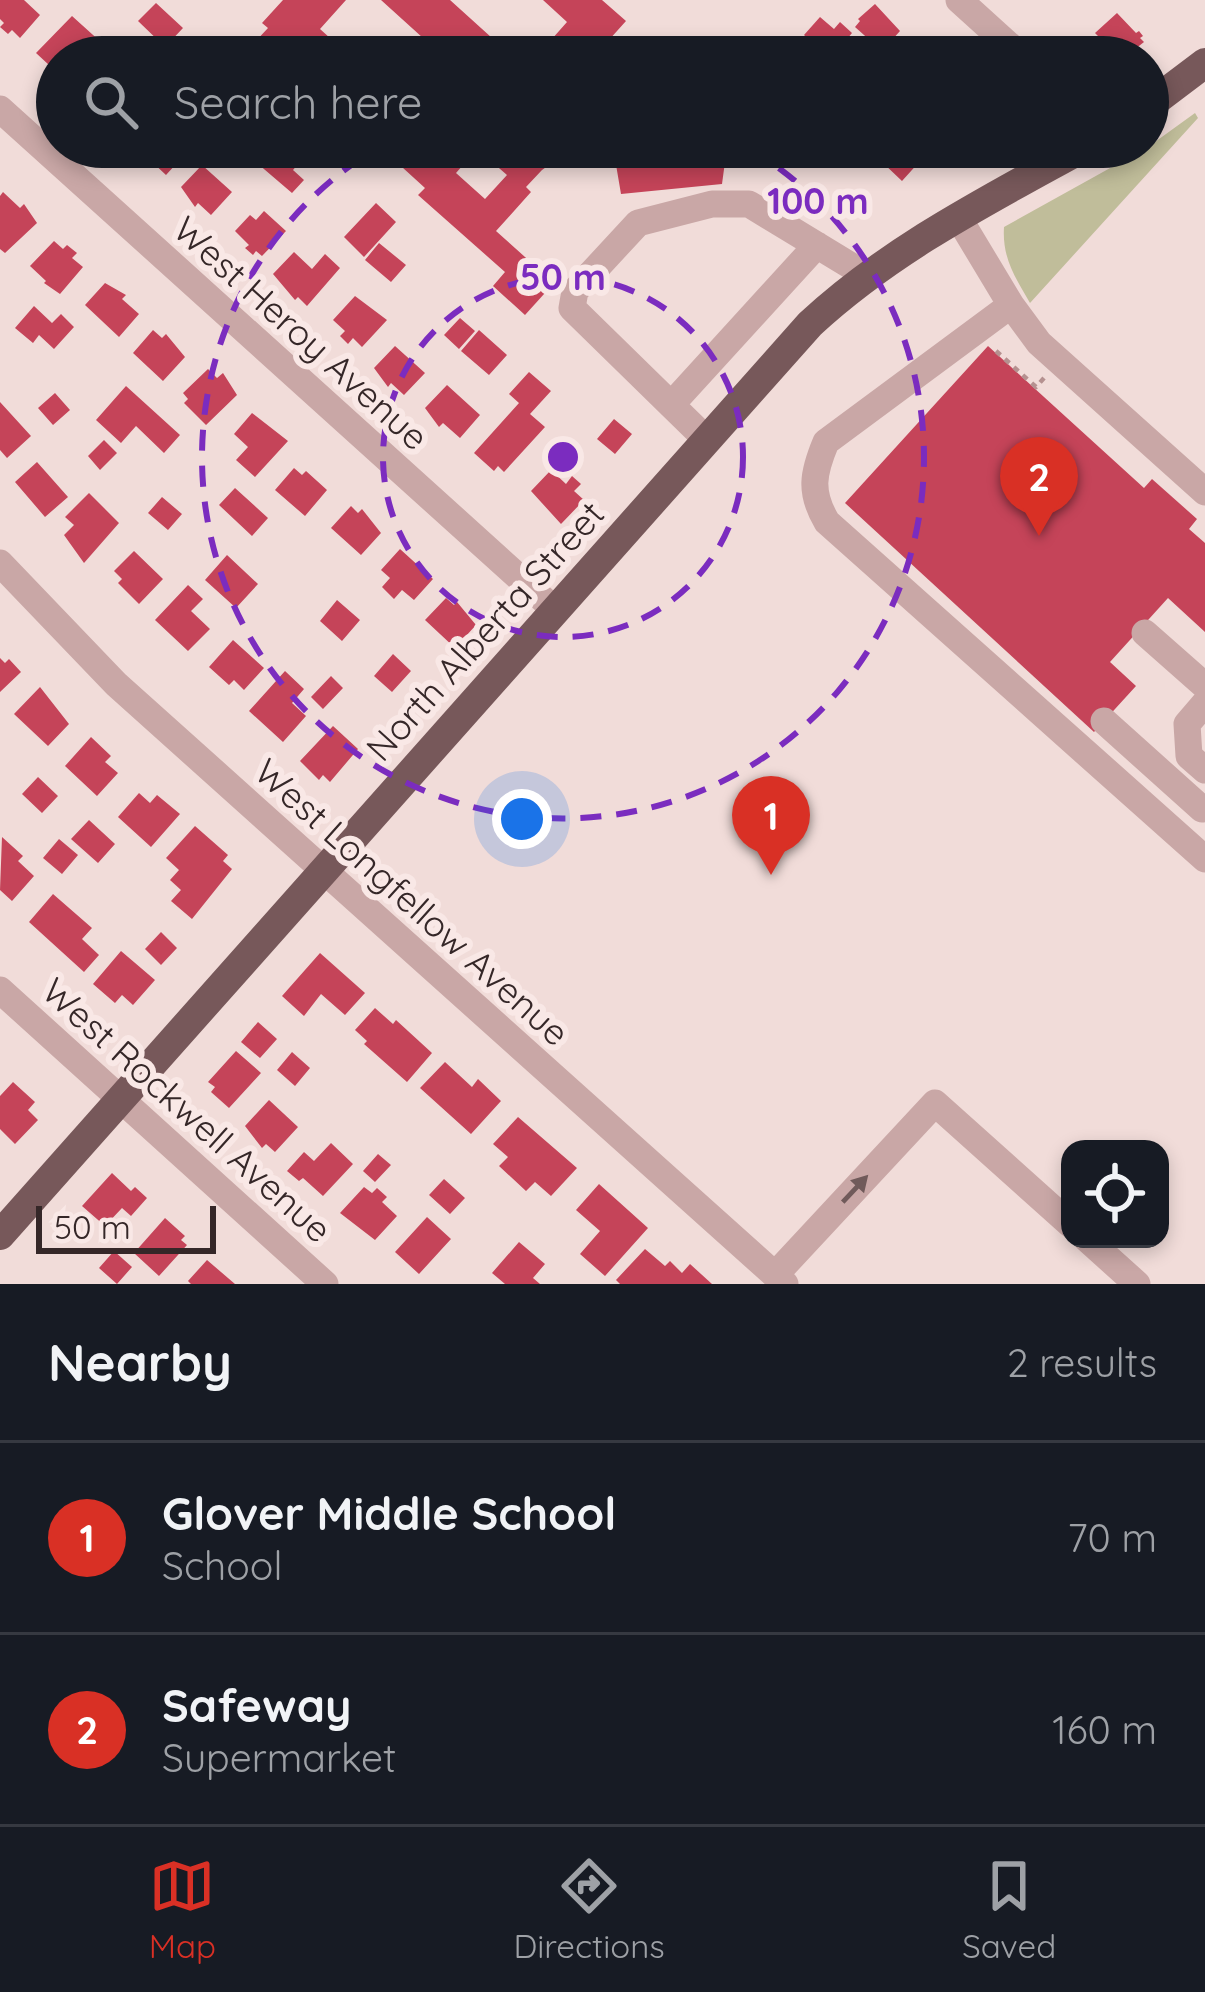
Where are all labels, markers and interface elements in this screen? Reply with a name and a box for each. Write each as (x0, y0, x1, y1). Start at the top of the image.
search box (36, 36, 1169, 168)
icon: search (78, 69, 144, 135)
text: Search here (174, 74, 422, 130)
text: 100 m (767, 178, 869, 223)
street label: West Heroy Avenue (164, 206, 438, 459)
text: 50 m (520, 254, 606, 299)
centre of rings (542, 436, 584, 478)
pin: 2 (1000, 437, 1078, 536)
street label: North Alberta Street (356, 491, 613, 770)
street label: West Longfellow Avenue (246, 749, 579, 1055)
pin: 1 (732, 776, 810, 875)
your location (492, 789, 552, 849)
street label: West Rockwell Avenue (33, 968, 341, 1251)
map controls (1061, 1140, 1169, 1248)
button: locate (1061, 1140, 1169, 1248)
one-way arrow (840, 1175, 868, 1204)
scale bar (36, 1200, 216, 1253)
text: 50 m (54, 1206, 131, 1247)
text: Nearby (48, 1330, 232, 1394)
text: 2 results (1007, 1338, 1157, 1387)
text: Glover Middle School (162, 1485, 616, 1541)
text: 1 (79, 1513, 95, 1562)
text: 70 m (1068, 1513, 1157, 1562)
text: School (162, 1541, 282, 1590)
text: Safeway (162, 1677, 351, 1733)
text: 2 (76, 1705, 98, 1754)
text: 160 m (1052, 1705, 1157, 1754)
text: Supermarket (162, 1733, 396, 1782)
tab: Map (149, 1853, 216, 1966)
tab: Directions (513, 1853, 665, 1966)
tab: Saved (962, 1853, 1056, 1966)

